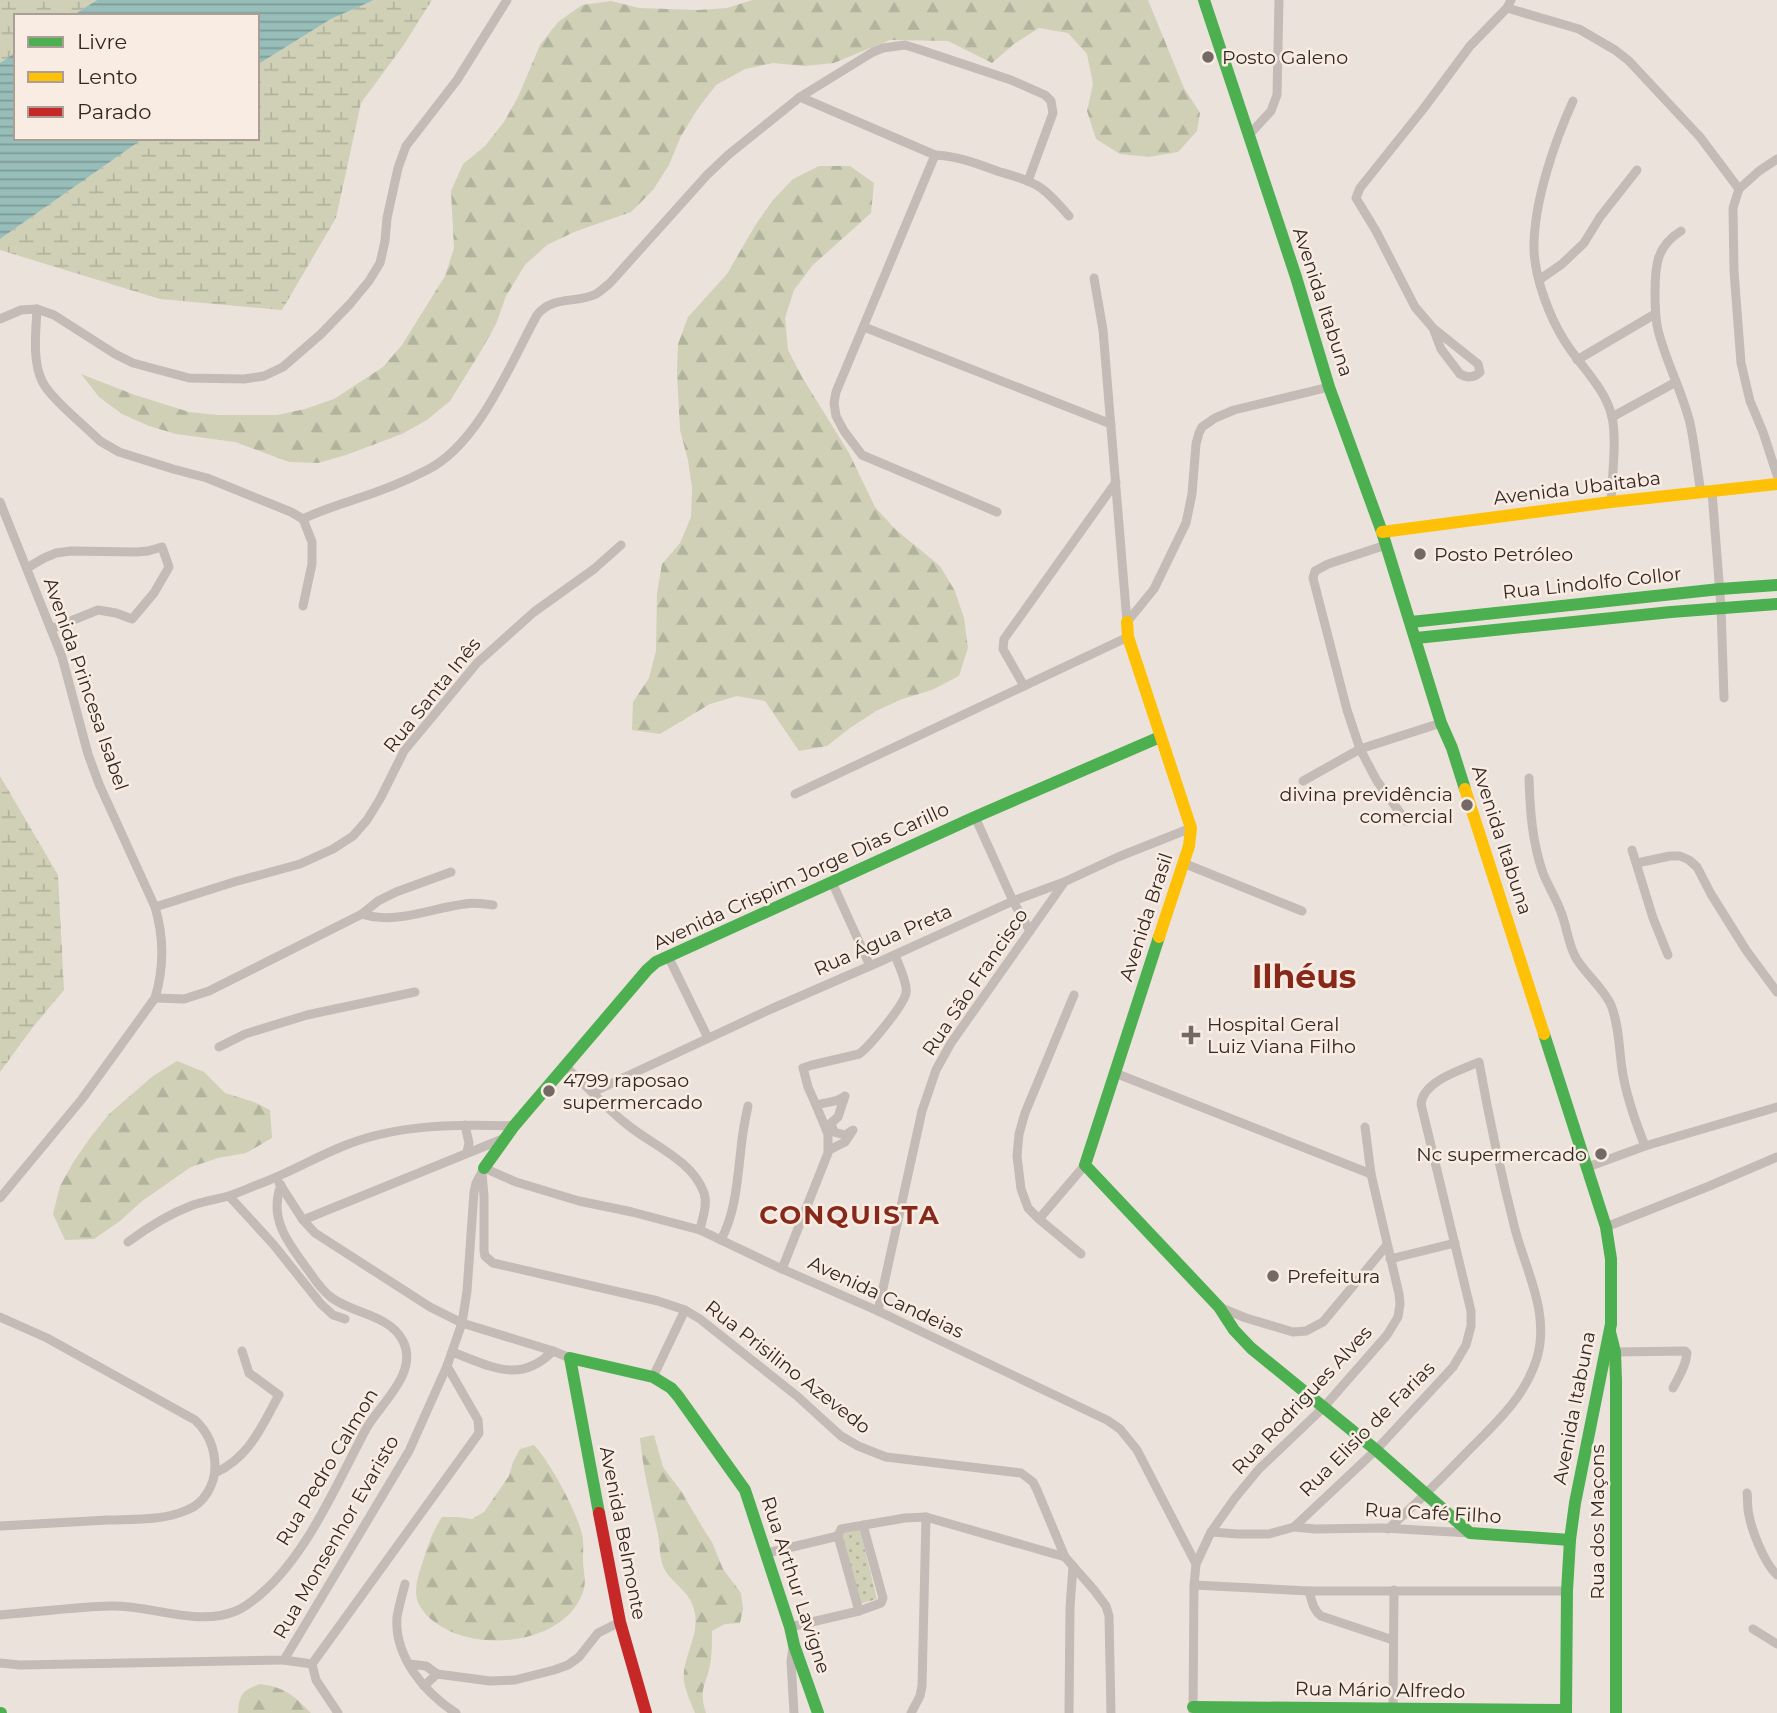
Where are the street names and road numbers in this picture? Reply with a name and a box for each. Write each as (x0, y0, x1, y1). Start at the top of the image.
street label: Avenida Itabuna (1288, 224, 1358, 380)
street label: Avenida Ubaitaba (1492, 466, 1662, 510)
street label: Rua Lindolfo Collor (1501, 562, 1683, 604)
street label: Avenida Princesa Isabel (39, 575, 133, 793)
street label: Rua Santa Inês (379, 633, 485, 757)
street label: Avenida Itabuna (1467, 762, 1537, 918)
street label: Avenida Crispim Jorge Dias Carillo (649, 797, 953, 955)
street label: Avenida Brasil (1114, 850, 1178, 984)
street label: Rua Água Preta (810, 899, 956, 981)
street label: Rua São Francisco (917, 904, 1033, 1060)
street label: Avenida Candeias (805, 1251, 967, 1343)
street label: Rua Prisilino Azevedo (701, 1295, 875, 1439)
street label: Rua Rodrigues Alves (1227, 1321, 1377, 1479)
street label: Avenida Itabuna (1548, 1329, 1600, 1487)
street label: Rua Elisio de Farias (1294, 1356, 1440, 1502)
street label: Rua Pedro Calmon (271, 1384, 383, 1550)
street label: Rua Monsenhor Evaristo (268, 1431, 404, 1643)
street label: Avenida Belmonte (595, 1444, 651, 1622)
street label: Rua dos Maçons (1586, 1444, 1609, 1600)
street label: Rua Arthur Lavigne (756, 1493, 836, 1677)
street label: Rua Café Filho (1364, 1498, 1502, 1528)
street label: Rua Mário Alfredo (1295, 1677, 1465, 1703)

